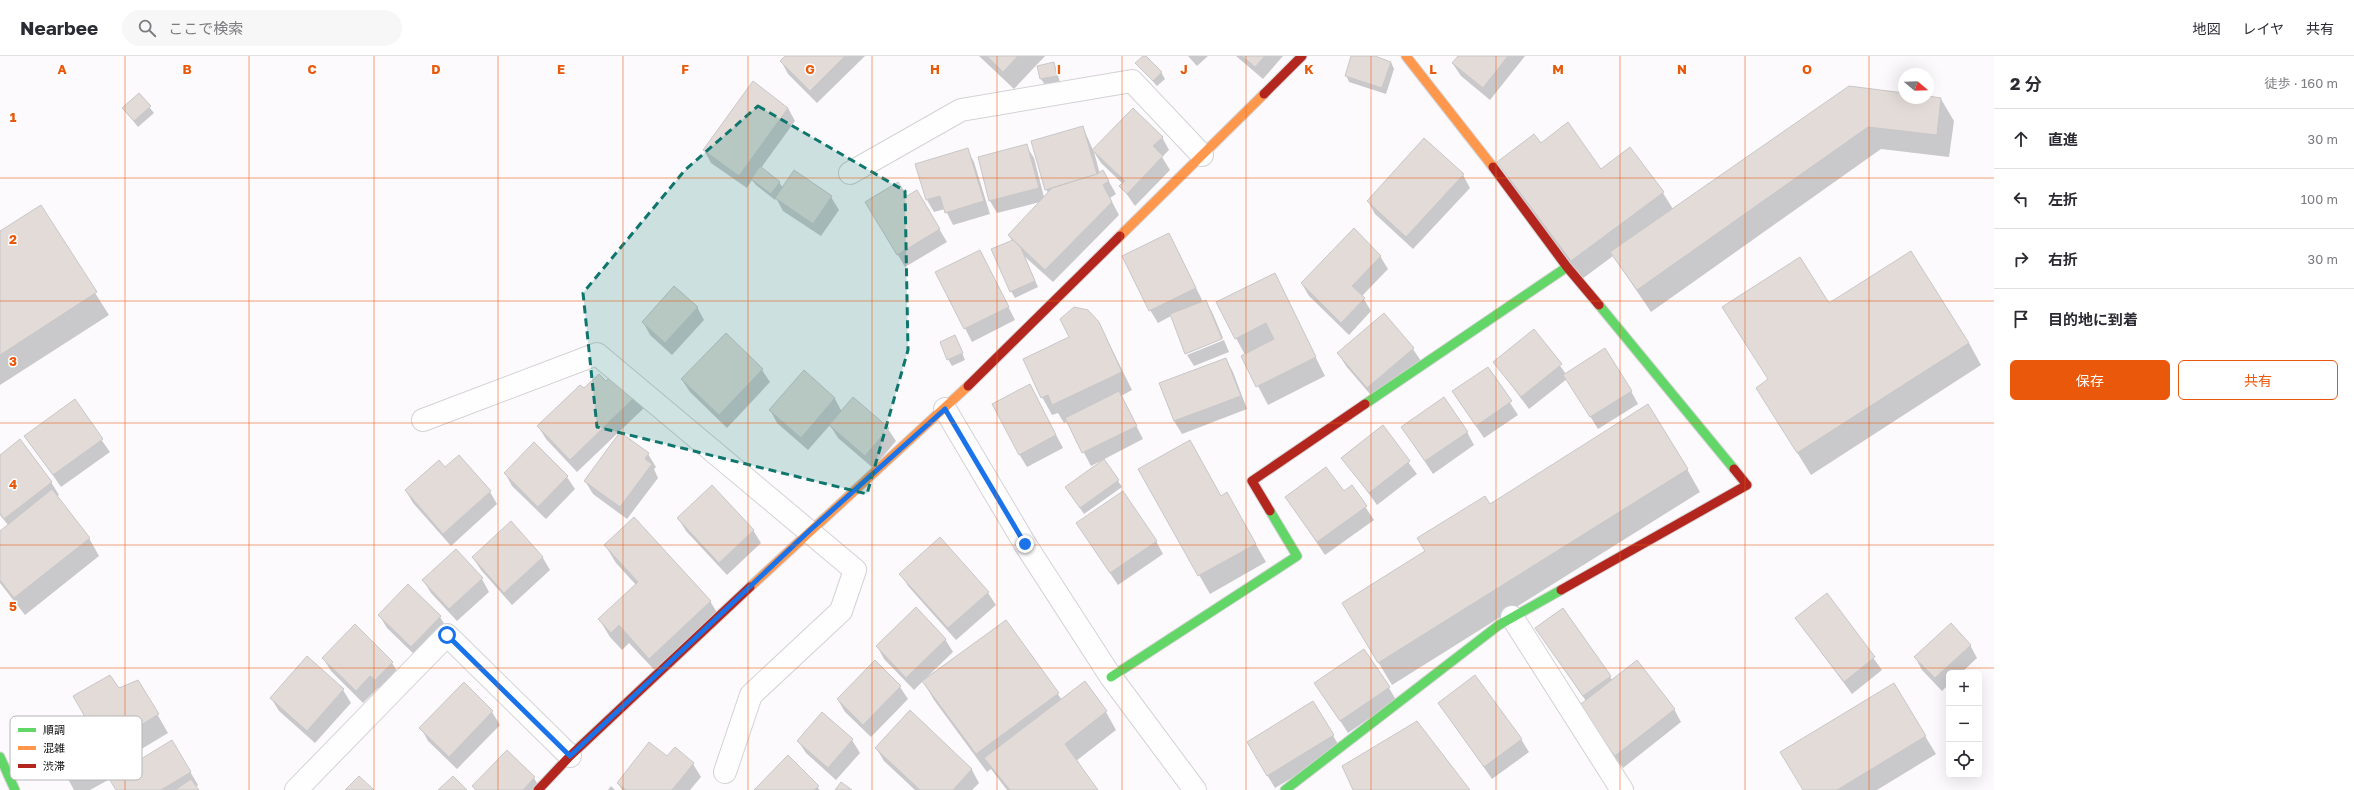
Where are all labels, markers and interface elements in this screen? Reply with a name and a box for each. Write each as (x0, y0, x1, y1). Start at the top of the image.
search box (122, 10, 402, 46)
text: Nearbee (20, 16, 98, 39)
icon: search (136, 17, 158, 39)
text: ここで検索 (168, 19, 243, 37)
text: 地図 (2192, 20, 2220, 37)
text: レイヤ (2242, 20, 2284, 37)
text: 共有 (2306, 20, 2334, 37)
text: A (57, 61, 67, 77)
text: B (182, 61, 192, 77)
text: C (307, 61, 317, 77)
text: D (431, 61, 441, 77)
text: E (557, 61, 565, 77)
text: F (681, 61, 689, 77)
text: G (805, 61, 815, 77)
text: H (930, 61, 940, 77)
text: I (1057, 61, 1061, 77)
text: J (1180, 61, 1188, 77)
text: K (1304, 61, 1314, 77)
text: L (1429, 61, 1437, 77)
text: M (1552, 61, 1564, 77)
text: N (1677, 61, 1687, 77)
text: O (1802, 61, 1812, 77)
north arrow (1898, 68, 1934, 104)
text: 2 分 (2010, 73, 2042, 94)
text: 徒歩 · 160 m (2265, 75, 2338, 91)
text: 1 (10, 109, 17, 125)
icon: ahead (2010, 128, 2032, 150)
text: 直進 (2048, 130, 2078, 148)
text: 30 m (2308, 131, 2338, 147)
icon: left (2010, 188, 2032, 210)
text: 左折 (2048, 190, 2078, 208)
text: 100 m (2301, 191, 2338, 207)
text: 2 (9, 231, 17, 247)
icon: right (2010, 248, 2032, 270)
text: 右折 (2048, 250, 2078, 268)
text: 30 m (2308, 251, 2338, 267)
icon: arrive (2010, 308, 2032, 330)
text: 目的地に到着 (2048, 310, 2138, 328)
text: 3 (9, 353, 17, 369)
button: 保存 (2010, 360, 2170, 400)
button: 共有 (2178, 360, 2338, 400)
text: 4 (9, 476, 17, 492)
route end (1016, 535, 1034, 553)
text: 5 (9, 598, 17, 614)
route start (438, 626, 456, 644)
map controls (1946, 670, 1982, 778)
button: + (1946, 670, 1982, 706)
button: − (1946, 706, 1982, 742)
legend (10, 716, 142, 780)
text: 順調 (43, 723, 65, 736)
text: 混雑 (43, 741, 65, 754)
button: locate (1946, 742, 1982, 778)
text: 渋滞 (43, 759, 65, 772)

